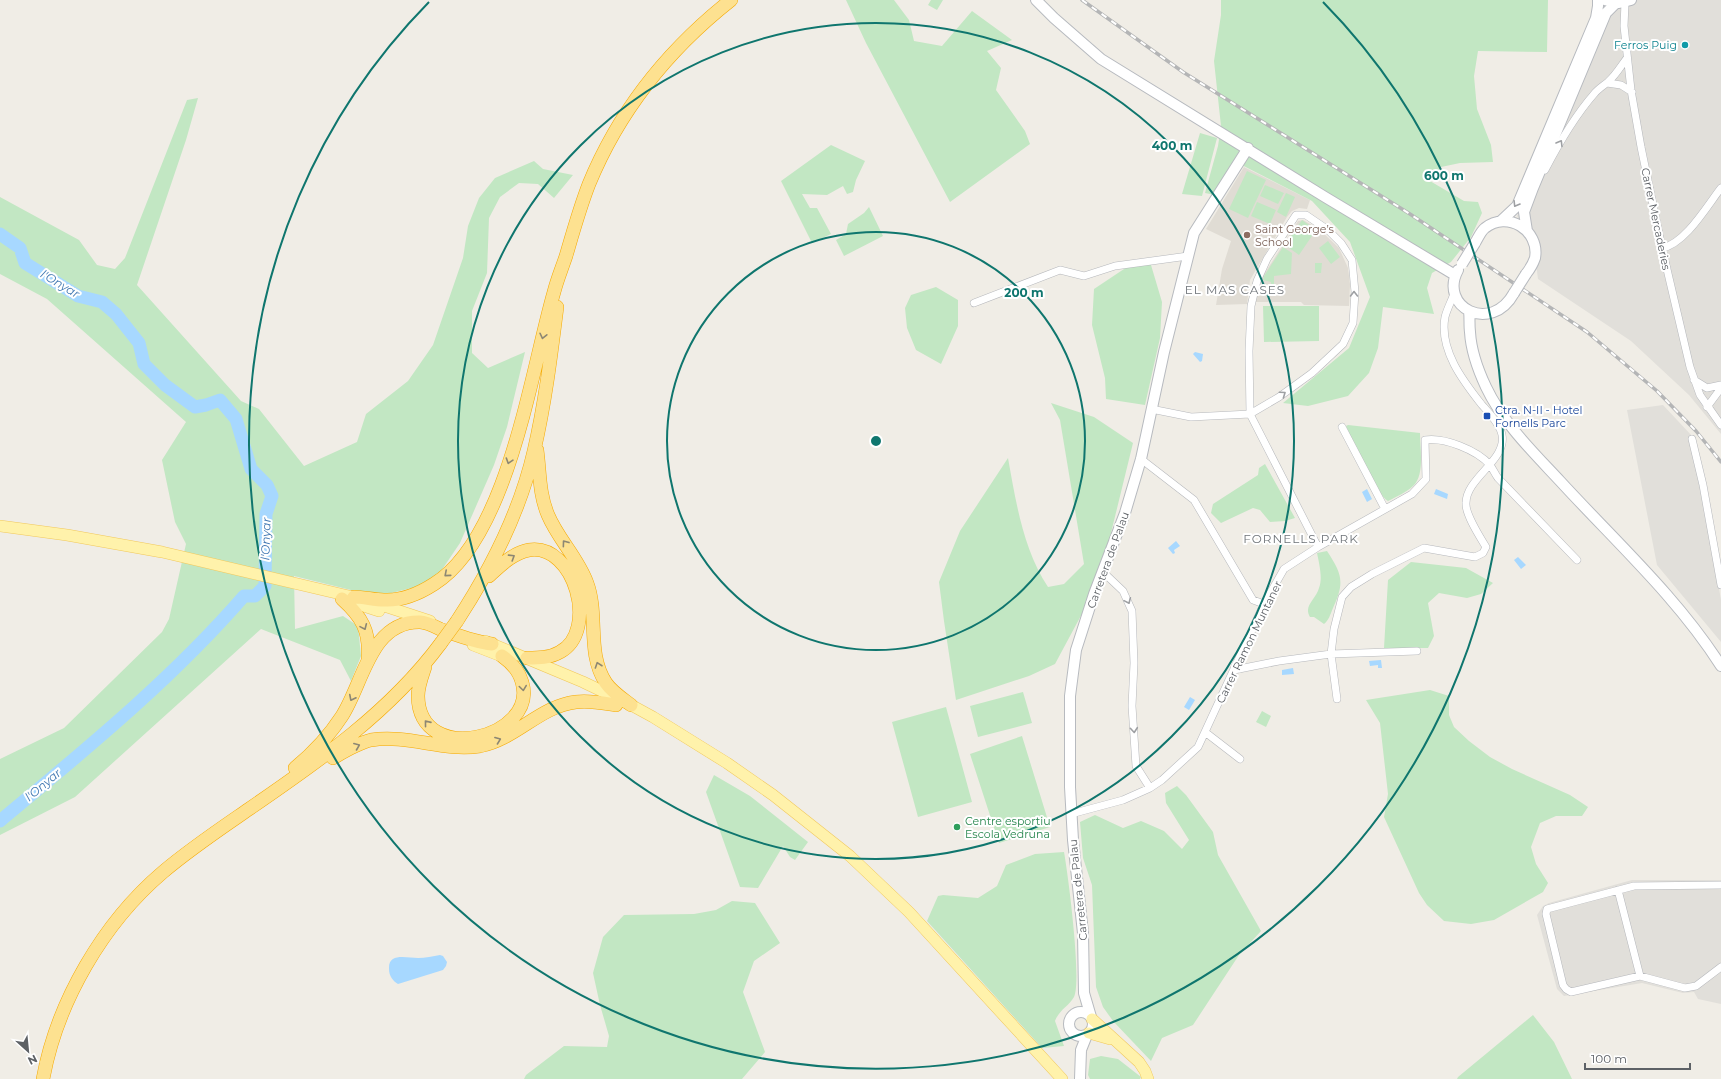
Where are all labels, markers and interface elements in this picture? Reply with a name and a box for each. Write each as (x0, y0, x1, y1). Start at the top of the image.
place label: Ferros Puig (1614, 38, 1677, 52)
marker: Ferros Puig (1680, 40, 1690, 50)
text: 400 m (1152, 138, 1192, 153)
one-way arrow (1556, 140, 1563, 147)
street label: Carrer Mercaderies (1638, 167, 1674, 272)
text: 600 m (1424, 168, 1464, 183)
one-way arrow (1514, 200, 1521, 207)
place label: Saint George’s School (1255, 222, 1335, 249)
marker: Saint George’s School (1242, 230, 1252, 240)
water label: l'Onyar (38, 266, 83, 301)
district label: EL MAS CASES (1185, 282, 1285, 297)
text: 200 m (1004, 285, 1044, 300)
one-way arrow (1350, 291, 1358, 297)
one-way arrow (539, 332, 548, 339)
one-way arrow (1279, 392, 1286, 399)
place label: Ctra. N-II - Hotel Fornells Parc (1495, 403, 1582, 430)
marker: Ctra. N-II - Hotel Fornells Parc (1482, 411, 1492, 421)
centre of rings (869, 434, 883, 448)
one-way arrow (505, 457, 514, 464)
street label: Carretera de Palau (1084, 510, 1132, 610)
water label: l'Onyar (257, 517, 274, 561)
district label: FORNELLS PARK (1243, 531, 1359, 546)
one-way arrow (562, 540, 569, 547)
one-way arrow (508, 555, 515, 562)
one-way arrow (445, 569, 452, 576)
street label: Carrer Ramon Muntaner (1213, 578, 1285, 706)
one-way arrow (1123, 597, 1131, 604)
one-way arrow (359, 623, 367, 630)
one-way arrow (594, 662, 603, 669)
one-way arrow (518, 684, 527, 691)
one-way arrow (349, 694, 356, 701)
one-way arrow (425, 720, 432, 727)
one-way arrow (1130, 727, 1139, 733)
one-way arrow (494, 737, 501, 745)
one-way arrow (353, 742, 360, 750)
water label: l'Onyar (21, 765, 64, 804)
place label: Centre esportiu Escola Vedruna (965, 814, 1051, 841)
marker: Centre esportiu Escola Vedruna (952, 822, 962, 832)
street label: Carretera de Palau (1066, 839, 1090, 941)
north arrow (8, 1031, 48, 1071)
scale bar (1585, 1045, 1690, 1071)
text: 100 m (1591, 1051, 1627, 1066)
text: N (25, 1052, 40, 1068)

